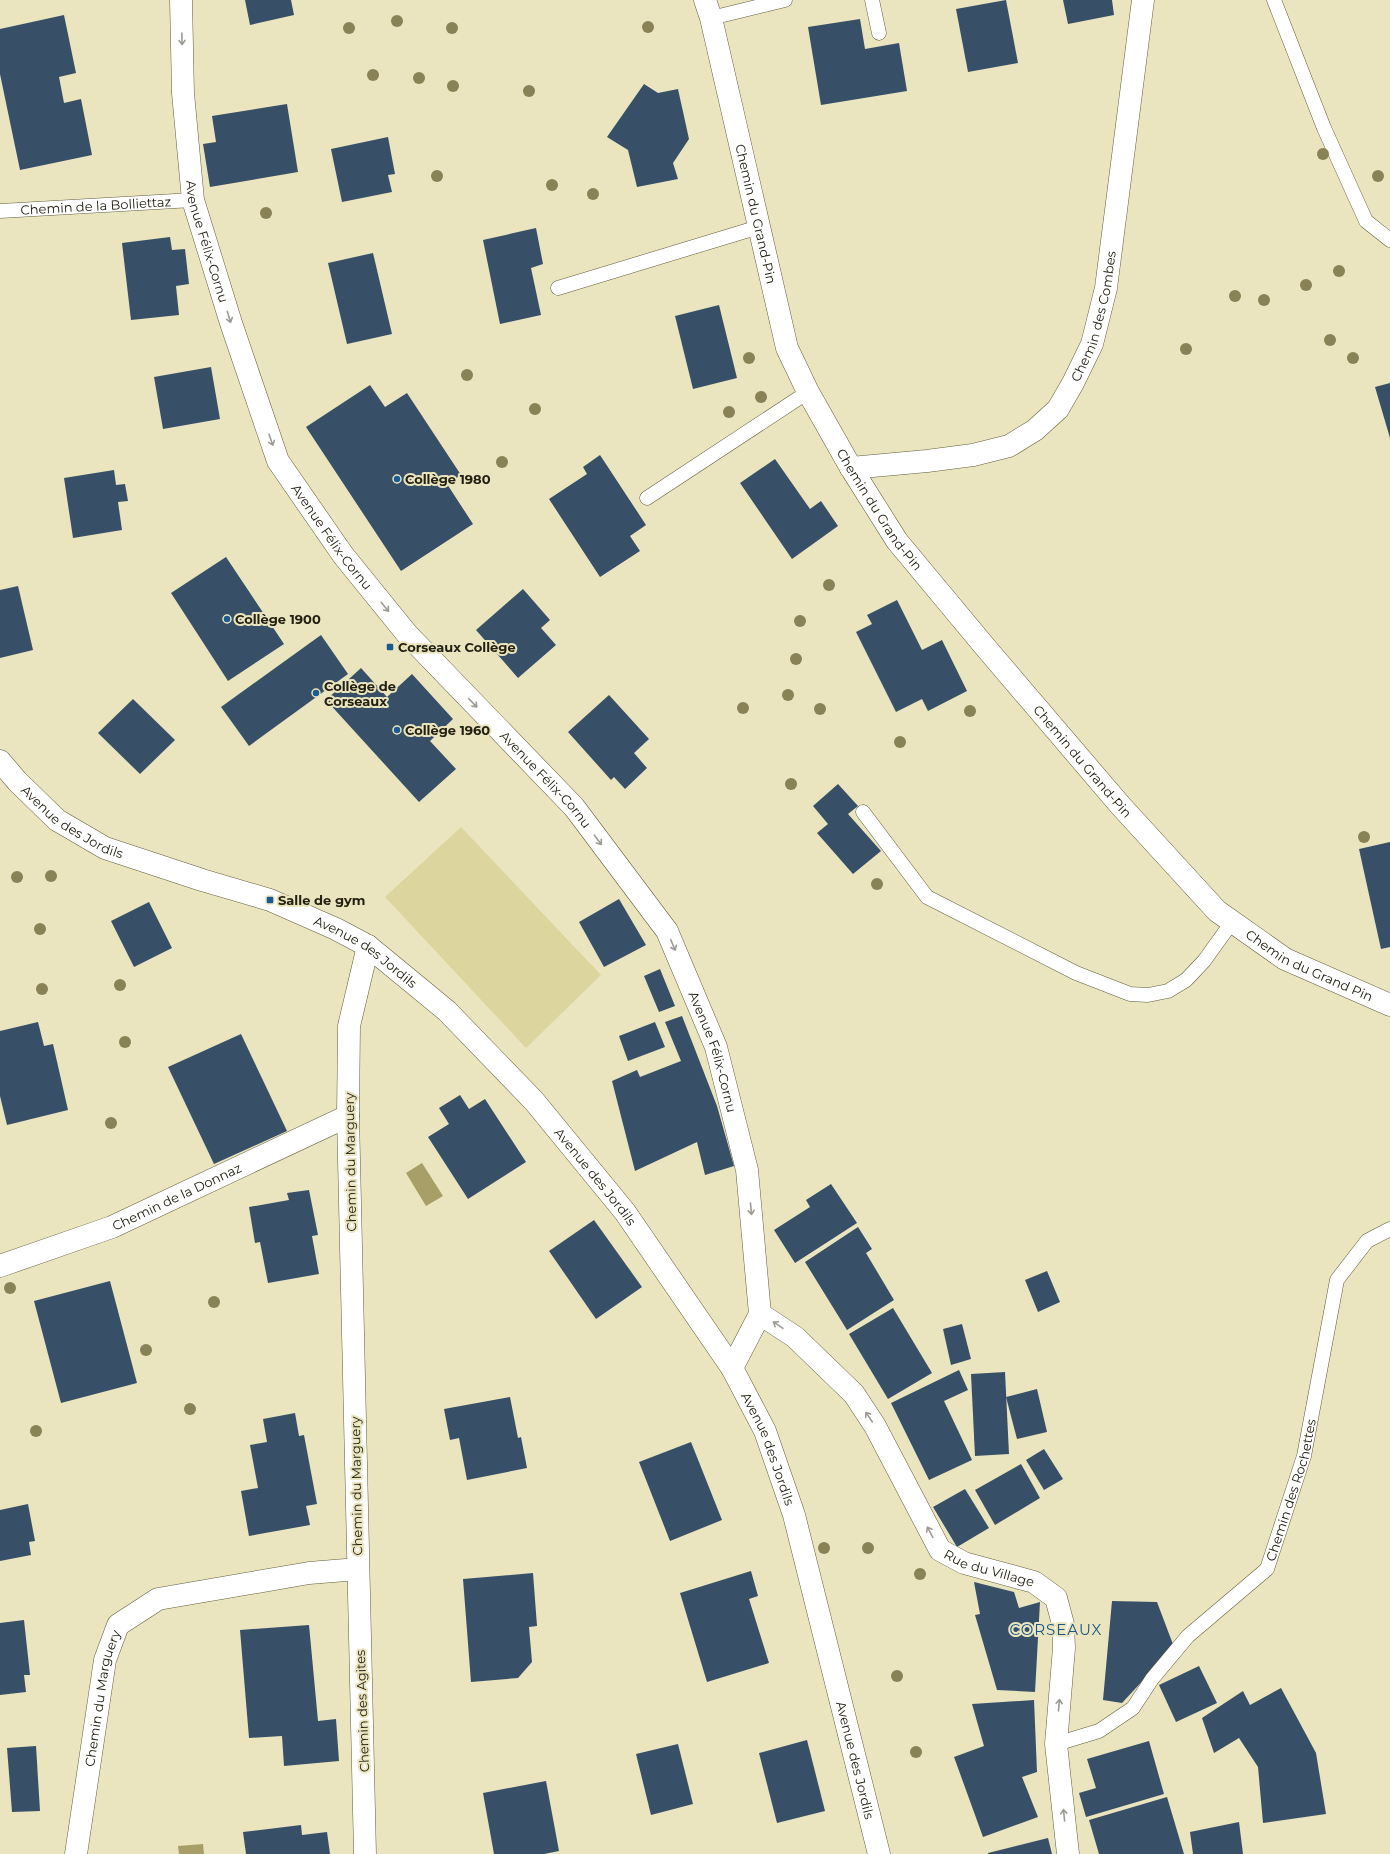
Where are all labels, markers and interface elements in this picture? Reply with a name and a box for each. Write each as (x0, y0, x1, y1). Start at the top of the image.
one-way arrow (178, 32, 186, 45)
street label: Chemin du Grand-Pin (732, 142, 780, 285)
street label: Avenue Félix-Cornu (183, 179, 232, 305)
street label: Chemin de la Bolliettaz (20, 193, 172, 218)
street label: Chemin des Combes (1067, 250, 1119, 384)
one-way arrow (226, 310, 233, 323)
one-way arrow (268, 433, 275, 446)
street label: Chemin du Grand-Pin (834, 446, 926, 573)
place label: Collège 1980 (405, 471, 491, 487)
marker: Collège 1980 (392, 474, 402, 484)
street label: Avenue Félix-Cornu (288, 481, 376, 593)
one-way arrow (381, 602, 389, 613)
place label: Collège 1900 (235, 611, 321, 627)
marker: Collège 1900 (222, 614, 232, 624)
place label: Corseaux Collège (398, 639, 516, 655)
marker: Corseaux Collège (385, 642, 395, 652)
place label: Collège de Corseaux (324, 678, 396, 709)
marker: Collège de Corseaux (311, 688, 321, 698)
one-way arrow (468, 698, 478, 708)
street label: Chemin du Grand-Pin (1030, 702, 1135, 821)
place label: Collège 1960 (405, 722, 490, 738)
marker: Collège 1960 (392, 725, 402, 735)
street label: Avenue Félix-Cornu (497, 727, 595, 831)
street label: Avenue des Jordils (18, 782, 125, 861)
one-way arrow (594, 834, 603, 845)
place label: Salle de gym (278, 892, 365, 908)
marker: Salle de gym (265, 895, 275, 905)
street label: Avenue des Jordils (312, 912, 421, 991)
street label: Chemin du Grand Pin (1243, 926, 1375, 1005)
one-way arrow (670, 939, 678, 951)
street label: Avenue Félix-Cornu (685, 989, 740, 1114)
street label: Chemin du Marguery (341, 1091, 359, 1232)
street label: Avenue des Jordils (551, 1125, 640, 1228)
street label: Chemin de la Donnaz (109, 1159, 244, 1234)
one-way arrow (747, 1202, 755, 1215)
one-way arrow (773, 1321, 784, 1329)
street label: Avenue des Jordils (738, 1389, 798, 1507)
one-way arrow (865, 1412, 873, 1423)
street label: Chemin du Marguery (347, 1415, 365, 1556)
street label: Chemin des Rochettes (1262, 1418, 1319, 1563)
one-way arrow (926, 1526, 934, 1538)
street label: Rue du Village (941, 1546, 1036, 1590)
district label: CORSEAUX (1010, 1620, 1102, 1639)
street label: Chemin du Marguery (81, 1627, 124, 1768)
street label: Chemin des Agites (352, 1649, 372, 1773)
one-way arrow (1056, 1699, 1063, 1712)
street label: Avenue des Jordils (833, 1700, 878, 1821)
one-way arrow (1060, 1809, 1067, 1822)

